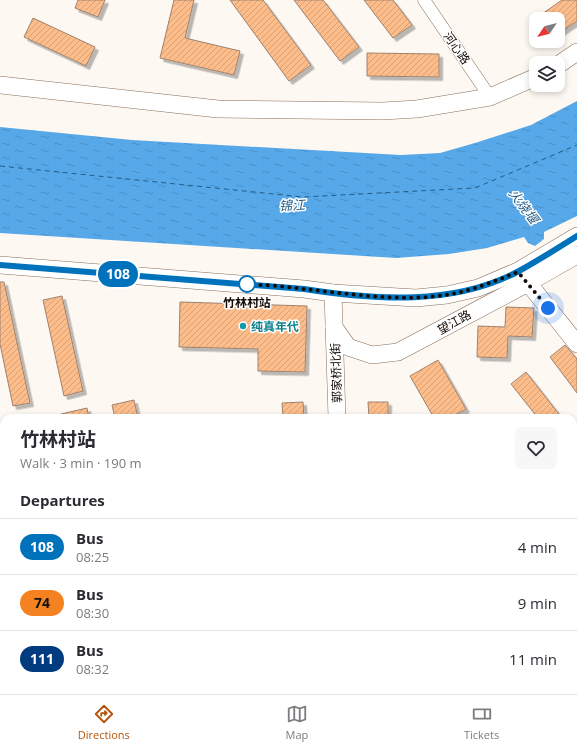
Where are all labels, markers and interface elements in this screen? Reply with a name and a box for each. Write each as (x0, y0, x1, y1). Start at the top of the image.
north arrow (529, 12, 565, 48)
map controls (529, 12, 565, 92)
street label: 河心路 (440, 28, 474, 68)
button: layers (529, 56, 565, 92)
water label: 火烧堰 (505, 185, 544, 229)
water label: 锦江 (279, 195, 307, 215)
line badge: 108 (95, 261, 141, 287)
text: 108 (106, 264, 130, 283)
marker: 竹林村站 (238, 275, 256, 293)
place label: 竹林村站 (223, 294, 271, 311)
your location (538, 298, 558, 318)
street label: 望江路 (434, 306, 474, 338)
place label: 纯真年代 (251, 318, 299, 335)
marker: 纯真年代 (238, 321, 248, 331)
street label: 郭家桥北街 (326, 343, 346, 403)
text: 竹林村站 (20, 426, 96, 452)
button: heart (515, 427, 557, 469)
text: Walk · 3 min · 190 m (20, 454, 142, 472)
text: Departures (20, 490, 105, 510)
text: Bus (76, 528, 103, 548)
text: 108 (30, 537, 54, 556)
text: 4 min (518, 537, 557, 557)
text: 08:25 (76, 548, 109, 566)
text: Bus (76, 584, 103, 604)
text: 74 (34, 593, 50, 612)
text: 9 min (518, 593, 557, 613)
text: 08:30 (76, 604, 109, 622)
text: Bus (76, 640, 103, 660)
text: 111 (30, 649, 54, 668)
text: 11 min (509, 649, 557, 669)
text: 08:32 (76, 660, 109, 678)
tab: Directions (78, 703, 130, 742)
tab: Map (286, 703, 308, 742)
tab: Tickets (464, 703, 499, 742)

